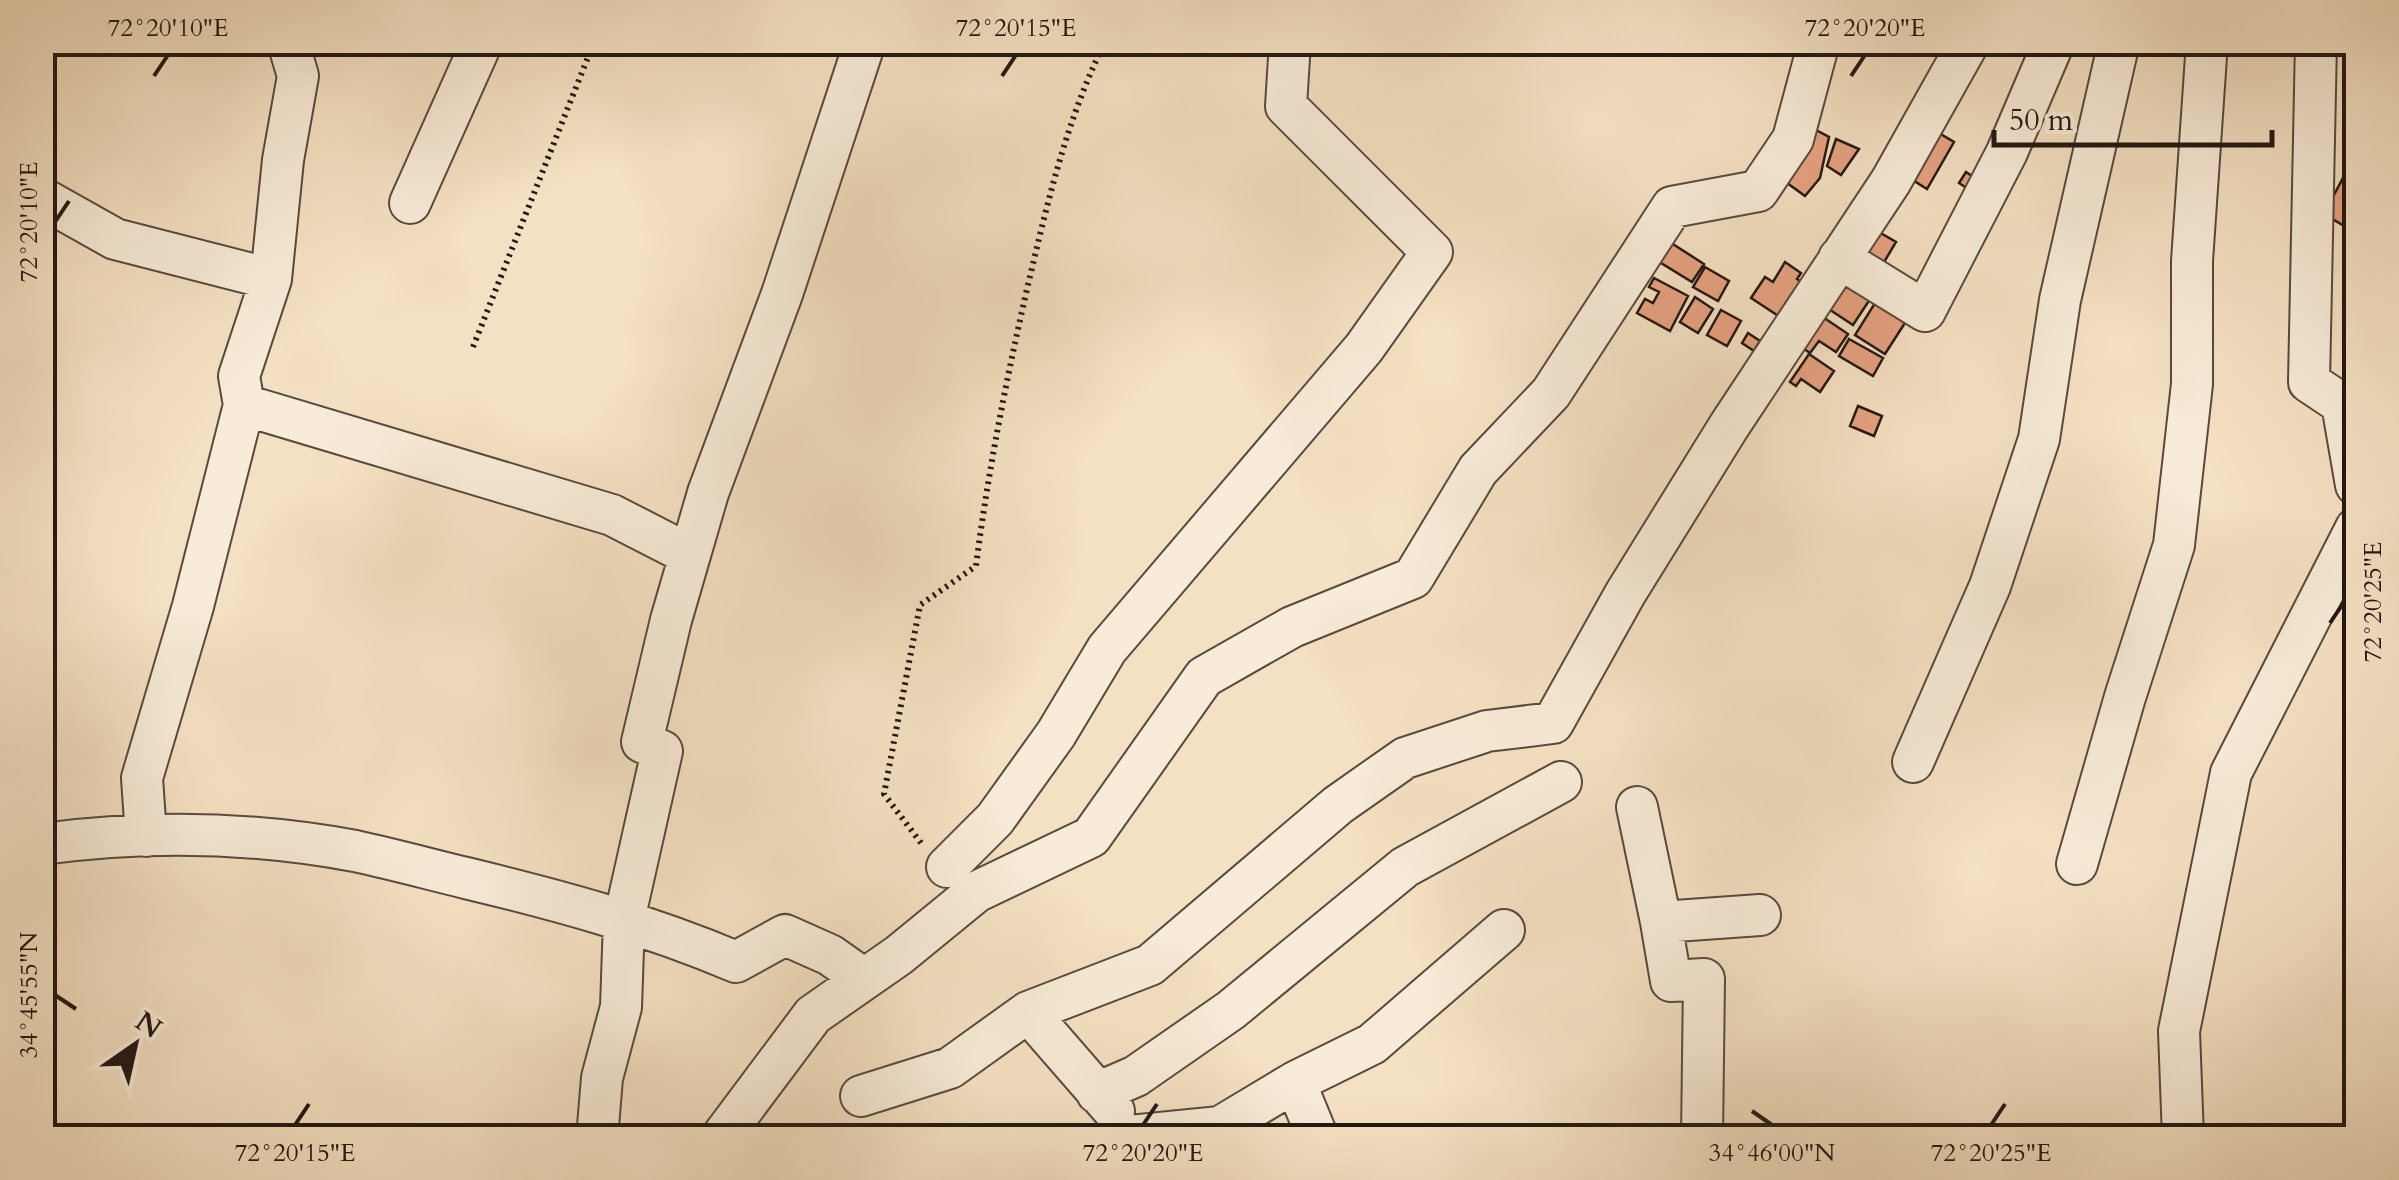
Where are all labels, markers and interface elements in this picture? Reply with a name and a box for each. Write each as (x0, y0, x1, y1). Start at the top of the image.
text: 72°20'10"E (108, 11, 228, 45)
text: 72°20'15"E (956, 11, 1076, 45)
text: 72°20'20"E (1805, 11, 1925, 45)
scale bar (1994, 85, 2272, 147)
text: 50 m (2009, 100, 2074, 141)
text: 72°20'10"E (12, 162, 46, 282)
text: 72°20'25"E (2356, 542, 2390, 662)
text: 34°45'55"N (12, 932, 46, 1058)
north arrow (85, 995, 185, 1095)
text: N (128, 1003, 169, 1048)
text: 72°20'15"E (235, 1136, 355, 1170)
text: 72°20'20"E (1083, 1136, 1203, 1170)
text: 34°46'00"N (1709, 1136, 1835, 1170)
text: 72°20'25"E (1931, 1136, 2051, 1170)

